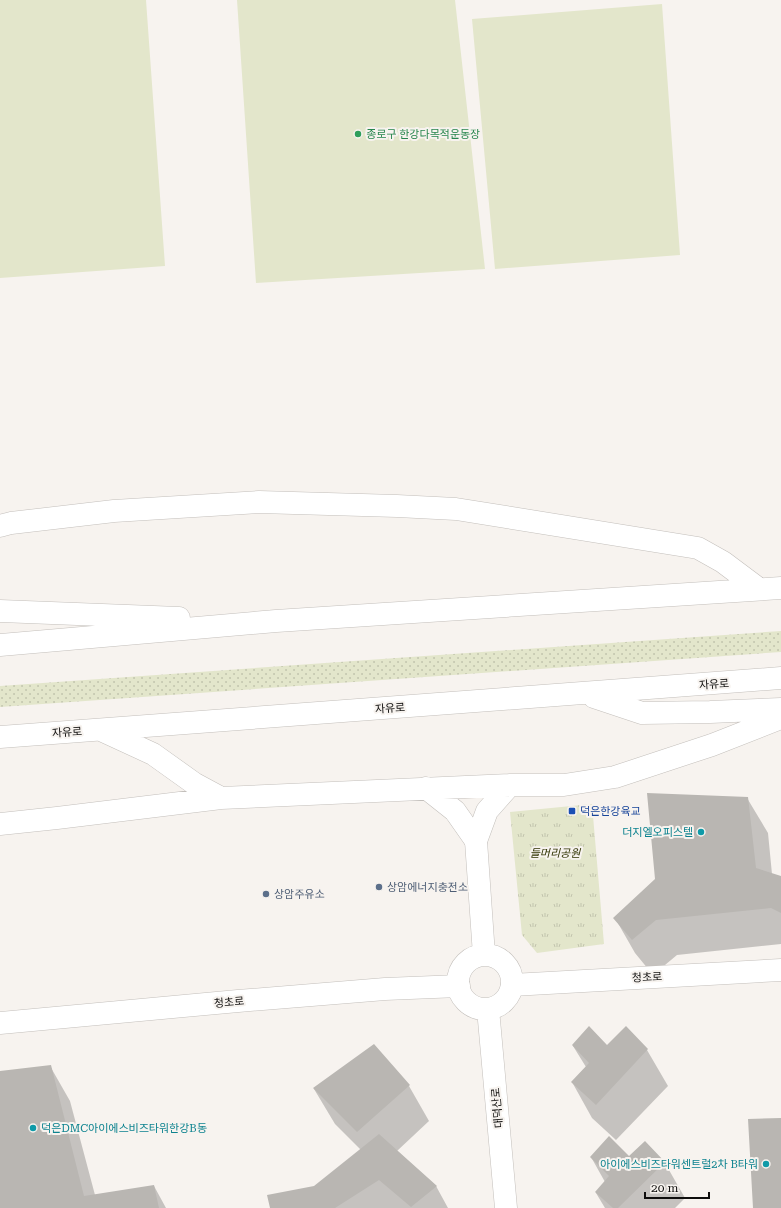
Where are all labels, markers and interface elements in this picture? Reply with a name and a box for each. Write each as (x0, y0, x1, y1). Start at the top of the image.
place label: 종로구 한강다목적운동장 (366, 128, 480, 141)
marker: 종로구 한강다목적운동장 (353, 129, 363, 139)
street label: 자유로 (698, 677, 730, 692)
street label: 자유로 (374, 701, 406, 716)
street label: 자유로 (51, 725, 83, 740)
place label: 덕은한강육교 (580, 805, 641, 818)
marker: 덕은한강육교 (567, 806, 577, 816)
place label: 더지엘오피스텔 (622, 826, 693, 839)
marker: 더지엘오피스텔 (696, 827, 706, 837)
park label: 들머리공원 (530, 847, 581, 860)
place label: 상암에너지충전소 (387, 881, 468, 894)
marker: 상암에너지충전소 (374, 882, 384, 892)
place label: 상암주유소 (274, 888, 325, 901)
marker: 상암주유소 (261, 889, 271, 899)
street label: 청초로 (632, 970, 663, 985)
street label: 청초로 (213, 995, 245, 1010)
street label: 대덕산로 (489, 1087, 506, 1129)
place label: 덕은DMC아이에스비즈타워한강B동 (41, 1122, 207, 1135)
marker: 덕은DMC아이에스비즈타워한강B동 (28, 1123, 38, 1133)
place label: 아이에스비즈타워센트럴2차 B타워 (600, 1158, 758, 1171)
marker: 아이에스비즈타워센트럴2차 B타워 (761, 1159, 771, 1169)
scale bar (645, 1174, 709, 1200)
text: 20 m (651, 1181, 678, 1195)

